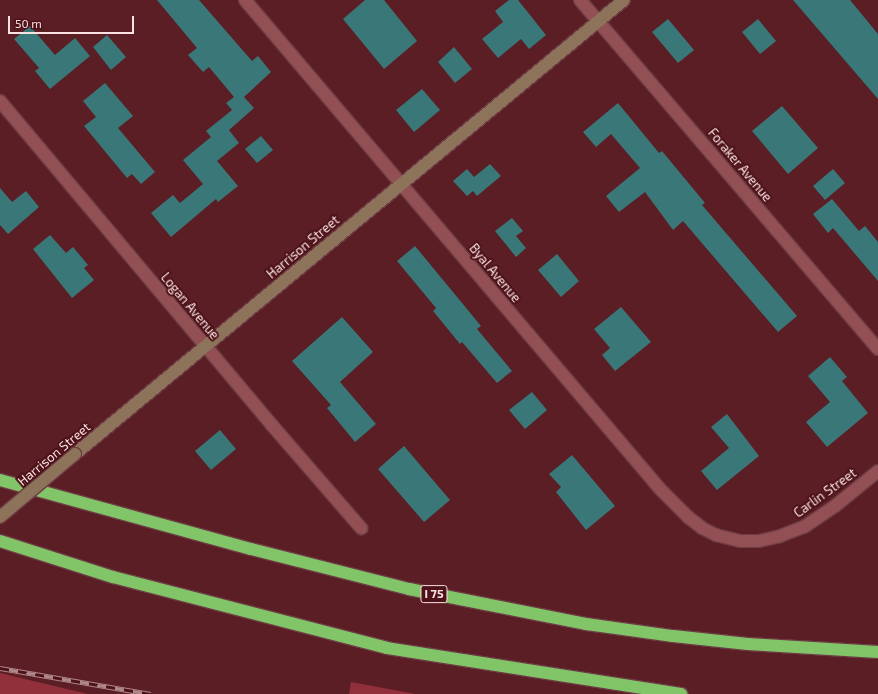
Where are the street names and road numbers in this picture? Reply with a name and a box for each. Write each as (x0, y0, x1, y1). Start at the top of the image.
street label: Foraker Avenue (705, 125, 775, 205)
street label: Harrison Street (263, 212, 343, 282)
street label: Byal Avenue (466, 240, 524, 306)
street label: Logan Avenue (158, 269, 222, 343)
street label: Harrison Street (14, 419, 94, 489)
street label: Carlin Street (791, 465, 859, 521)
road number: I 75 (420, 584, 448, 604)

